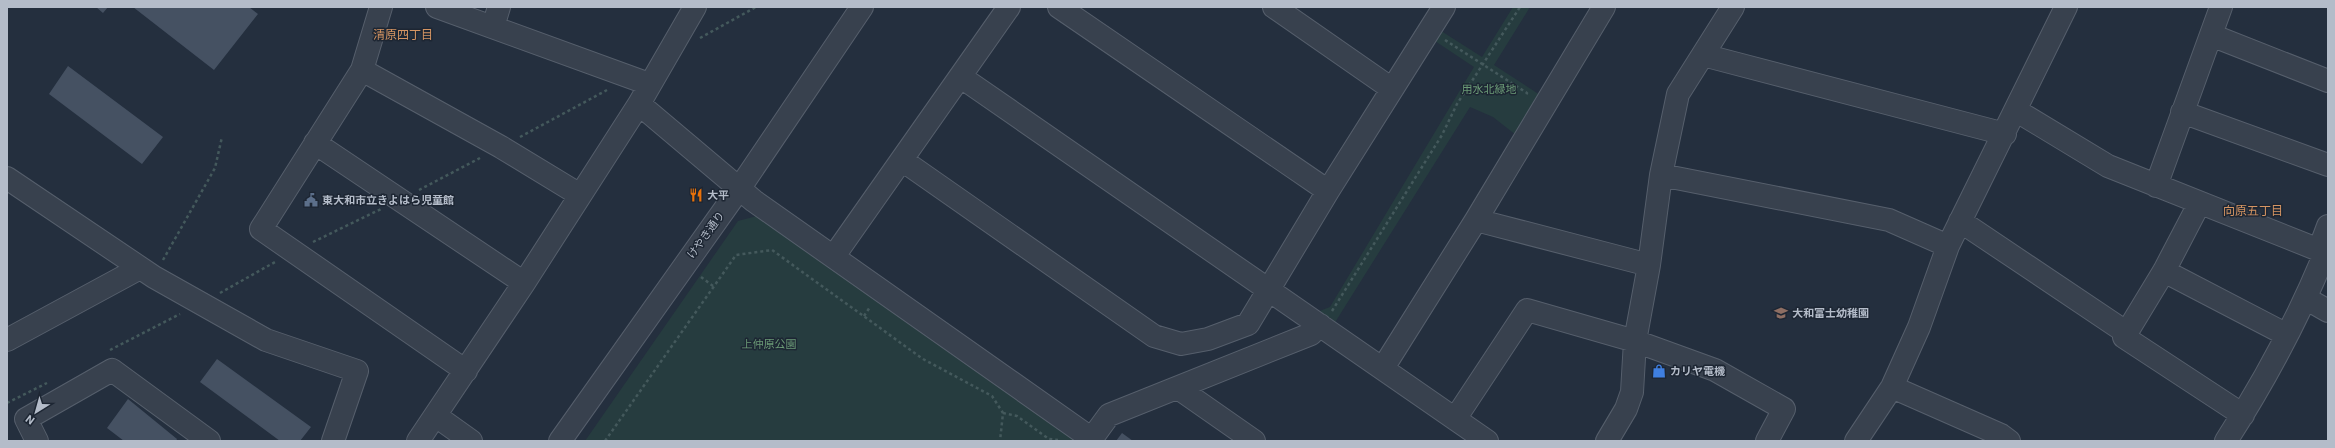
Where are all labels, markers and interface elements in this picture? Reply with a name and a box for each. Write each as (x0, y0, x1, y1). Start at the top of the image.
district label: 清原四丁目 (373, 28, 433, 42)
park label: 用水北緑地 (1462, 83, 1517, 96)
restaurant icon: 大平 (688, 187, 704, 203)
place label: 大平 (707, 189, 729, 202)
public building icon: 東大和市立きよはら児童館 (303, 192, 319, 208)
place label: 東大和市立きよはら児童館 (322, 194, 454, 207)
district label: 向原五丁目 (2223, 204, 2283, 218)
street label: けやき通り (685, 209, 727, 261)
school or university icon: 大和富士幼稚園 (1773, 305, 1789, 321)
place label: 大和富士幼稚園 (1792, 307, 1869, 320)
park label: 上仲原公園 (742, 338, 797, 351)
shop icon: カリヤ電機 (1651, 363, 1667, 379)
place label: カリヤ電機 (1670, 365, 1725, 378)
north arrow (16, 392, 56, 432)
text: N (23, 412, 37, 427)

